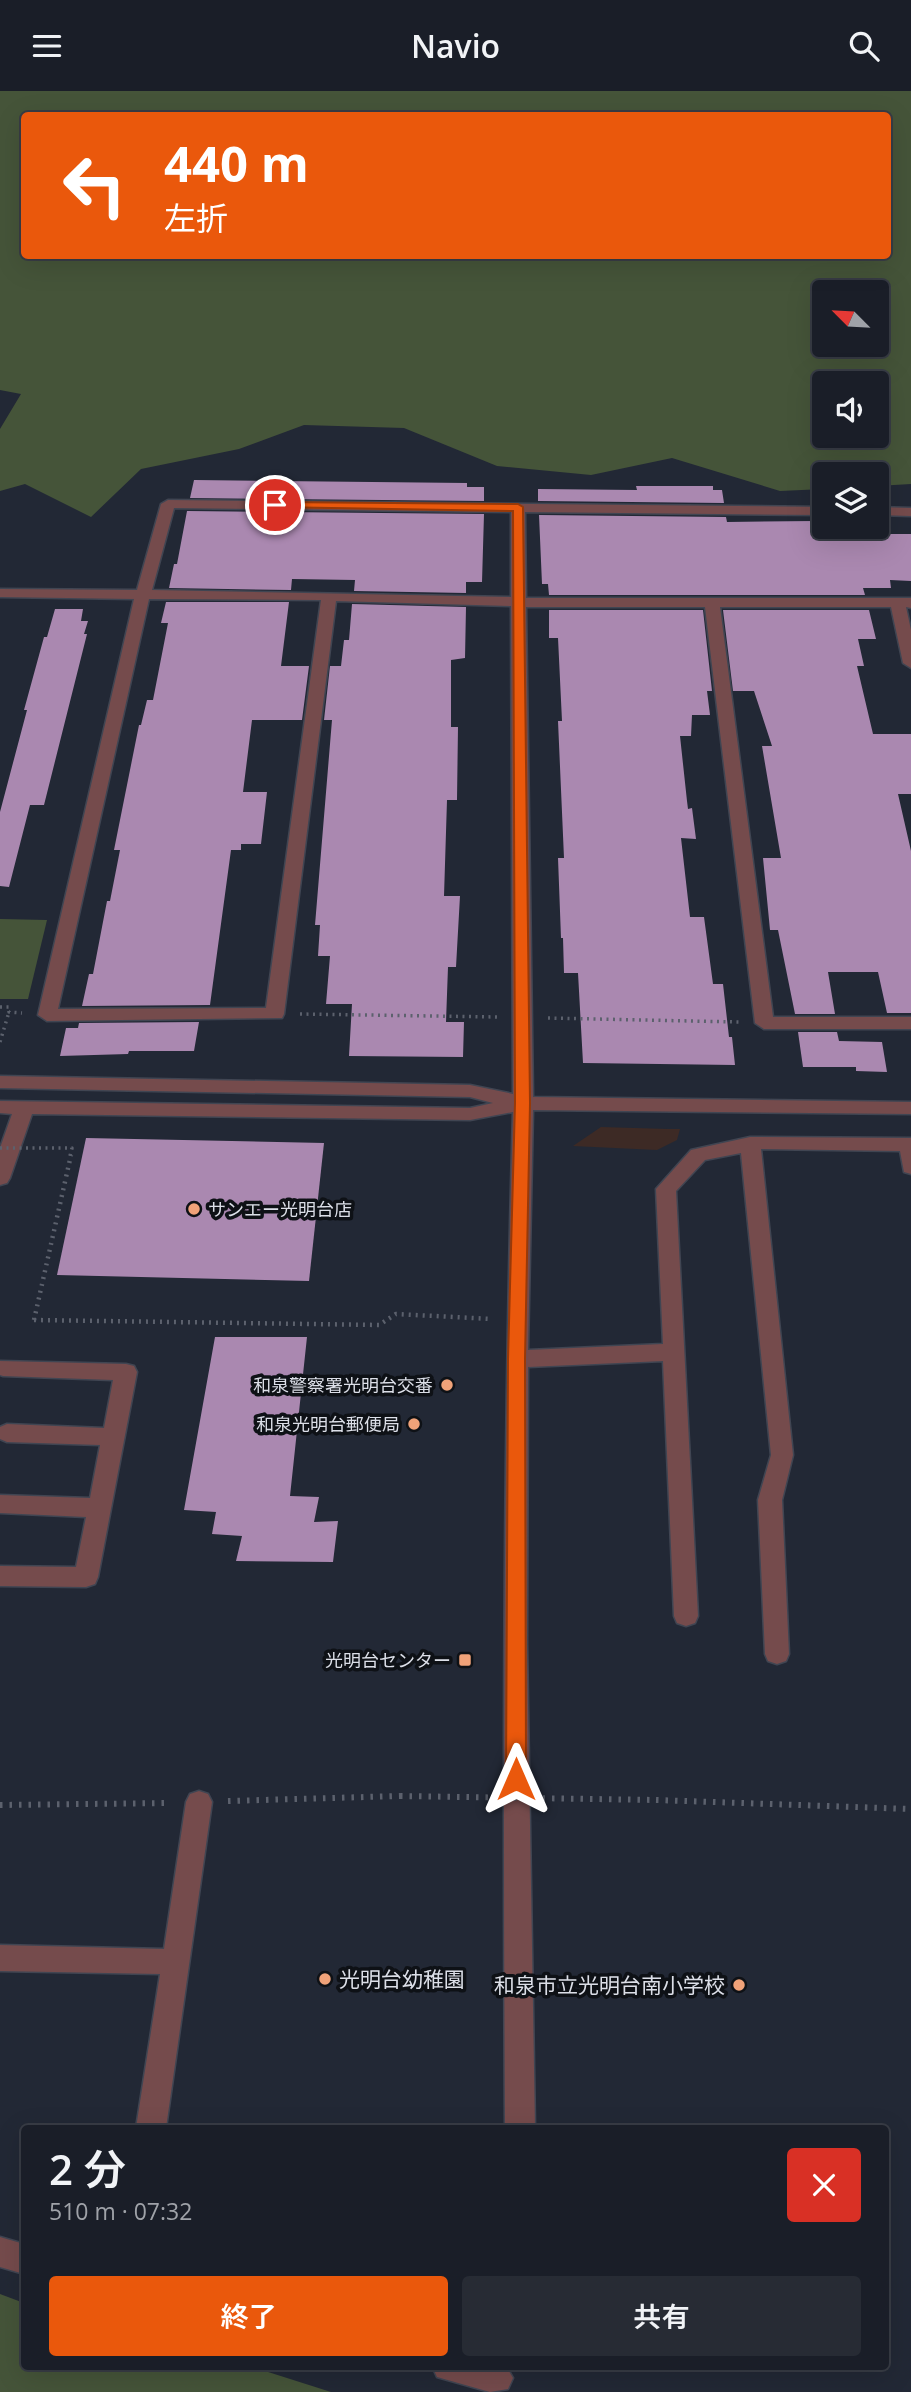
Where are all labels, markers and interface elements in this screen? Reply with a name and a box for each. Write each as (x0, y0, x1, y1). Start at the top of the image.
text: Navio (411, 24, 500, 67)
icon: menu (28, 27, 66, 65)
icon: search (845, 27, 883, 65)
text: 440 m (164, 130, 309, 196)
icon: left (49, 140, 140, 231)
text: 左折 (164, 196, 228, 239)
north arrow (812, 280, 889, 357)
map controls (812, 280, 889, 539)
button: sound (812, 371, 889, 448)
button: layers (812, 462, 889, 539)
pin (245, 475, 305, 535)
icon: arrive (256, 486, 294, 524)
place label: サンエー光明台店 (208, 1197, 352, 1221)
marker: サンエー光明台店 (186, 1201, 202, 1217)
place label: 和泉警察署光明台交番 (253, 1373, 433, 1397)
marker: 和泉警察署光明台交番 (439, 1377, 455, 1393)
place label: 和泉光明台郵便局 (256, 1412, 400, 1436)
marker: 和泉光明台郵便局 (406, 1416, 422, 1432)
place label: 光明台センター (325, 1648, 451, 1672)
marker: 光明台センター (457, 1652, 473, 1668)
position arrow (479, 1742, 553, 1816)
place label: 光明台幼稚園 (339, 1965, 465, 1993)
marker: 光明台幼稚園 (317, 1971, 333, 1987)
place label: 和泉市立光明台南小学校 (494, 1971, 725, 1999)
marker: 和泉市立光明台南小学校 (731, 1977, 747, 1993)
text: 2 分 (49, 2140, 126, 2197)
button: close (787, 2148, 861, 2222)
text: 510 m · 07:32 (49, 2195, 192, 2227)
button: 終了 (49, 2276, 448, 2356)
button: 共有 (462, 2276, 861, 2356)

